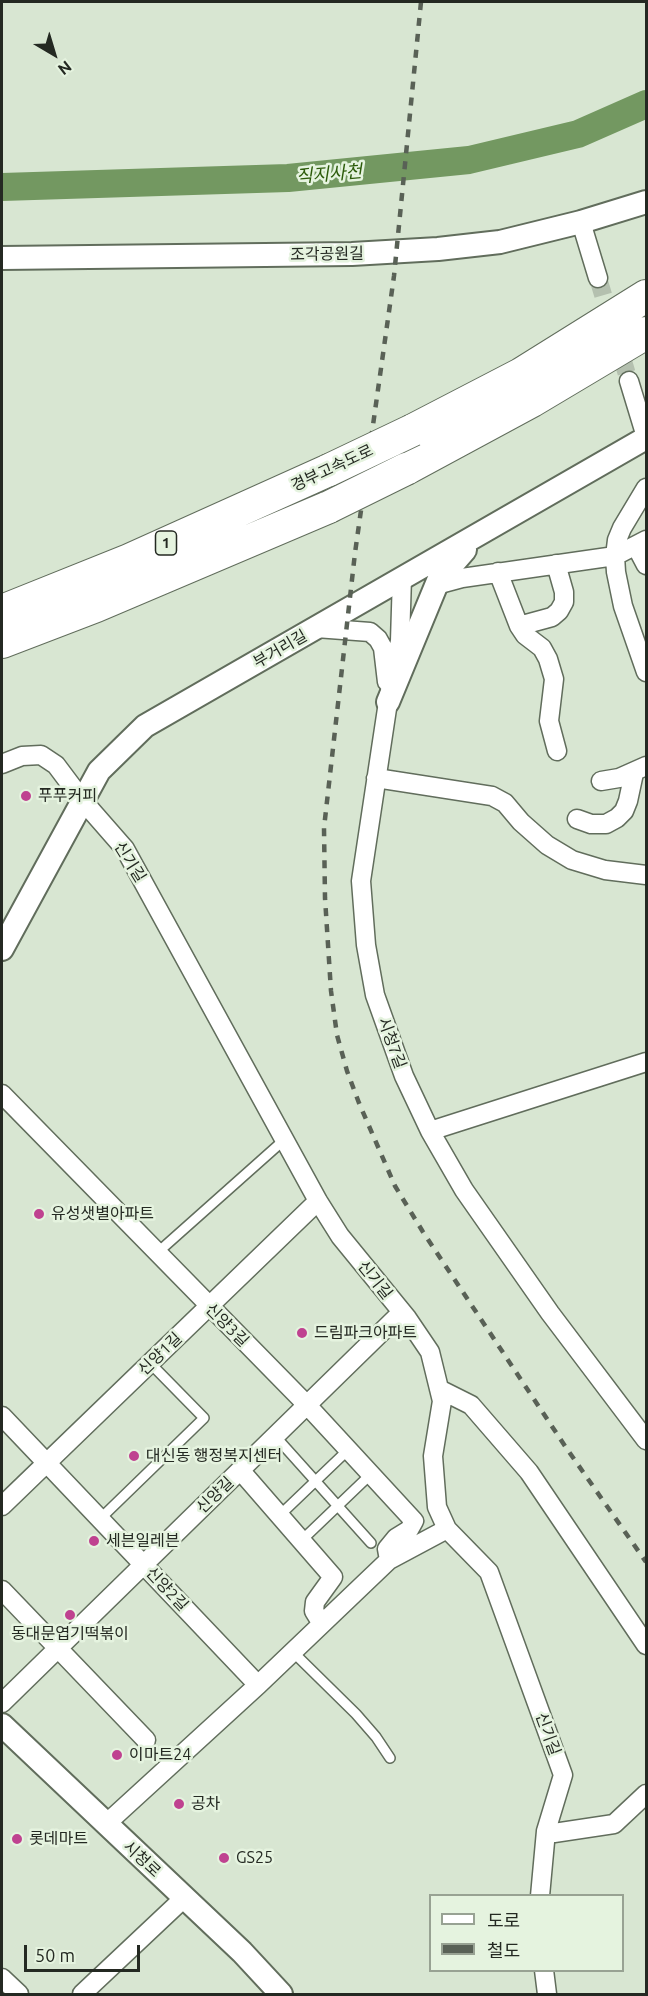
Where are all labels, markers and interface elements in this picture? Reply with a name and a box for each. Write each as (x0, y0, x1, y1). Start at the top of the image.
north arrow (24, 24, 84, 84)
text: N (55, 57, 75, 79)
water label: 직지사천 (295, 160, 363, 188)
street label: 조각공원길 (290, 244, 364, 264)
street label: 경부고속도로 (288, 441, 376, 495)
road number: 1 (156, 531, 176, 555)
street label: 부거리길 (250, 626, 310, 672)
place label: 푸푸커피 (38, 786, 97, 806)
marker: 푸푸커피 (19, 789, 33, 803)
street label: 신기길 (110, 838, 150, 886)
street label: 시청7길 (374, 1015, 410, 1071)
place label: 유성샛별아파트 (51, 1204, 154, 1224)
marker: 유성샛별아파트 (32, 1207, 46, 1221)
street label: 신기길 (354, 1257, 396, 1303)
street label: 신양3길 (201, 1299, 253, 1351)
place label: 드림파크아파트 (314, 1323, 417, 1343)
marker: 드림파크아파트 (295, 1326, 309, 1340)
street label: 신양1길 (134, 1329, 186, 1379)
place label: 대신동 행정복지센터 (146, 1446, 282, 1466)
marker: 대신동 행정복지센터 (127, 1449, 141, 1463)
street label: 신양길 (192, 1473, 238, 1517)
place label: 세븐일레븐 (106, 1531, 180, 1551)
marker: 세븐일레븐 (87, 1534, 101, 1548)
street label: 신양2길 (142, 1563, 192, 1615)
marker: 동대문엽기떡볶이 (63, 1608, 77, 1622)
place label: 동대문엽기떡볶이 (11, 1624, 129, 1644)
street label: 신기길 (531, 1710, 565, 1758)
place label: 이마트24 (129, 1745, 191, 1765)
marker: 이마트24 (110, 1748, 124, 1762)
place label: 공차 (191, 1794, 220, 1814)
marker: 공차 (172, 1797, 186, 1811)
place label: 롯데마트 (29, 1829, 88, 1849)
marker: 롯데마트 (10, 1832, 24, 1846)
street label: 시청로 (119, 1837, 165, 1881)
place label: GS25 (236, 1848, 273, 1868)
marker: GS25 (217, 1851, 231, 1865)
legend (429, 1894, 624, 1972)
text: 도로 (487, 1910, 520, 1930)
scale bar (27, 1933, 142, 1971)
text: 철도 (487, 1940, 520, 1960)
text: 50 m (35, 1945, 75, 1965)

